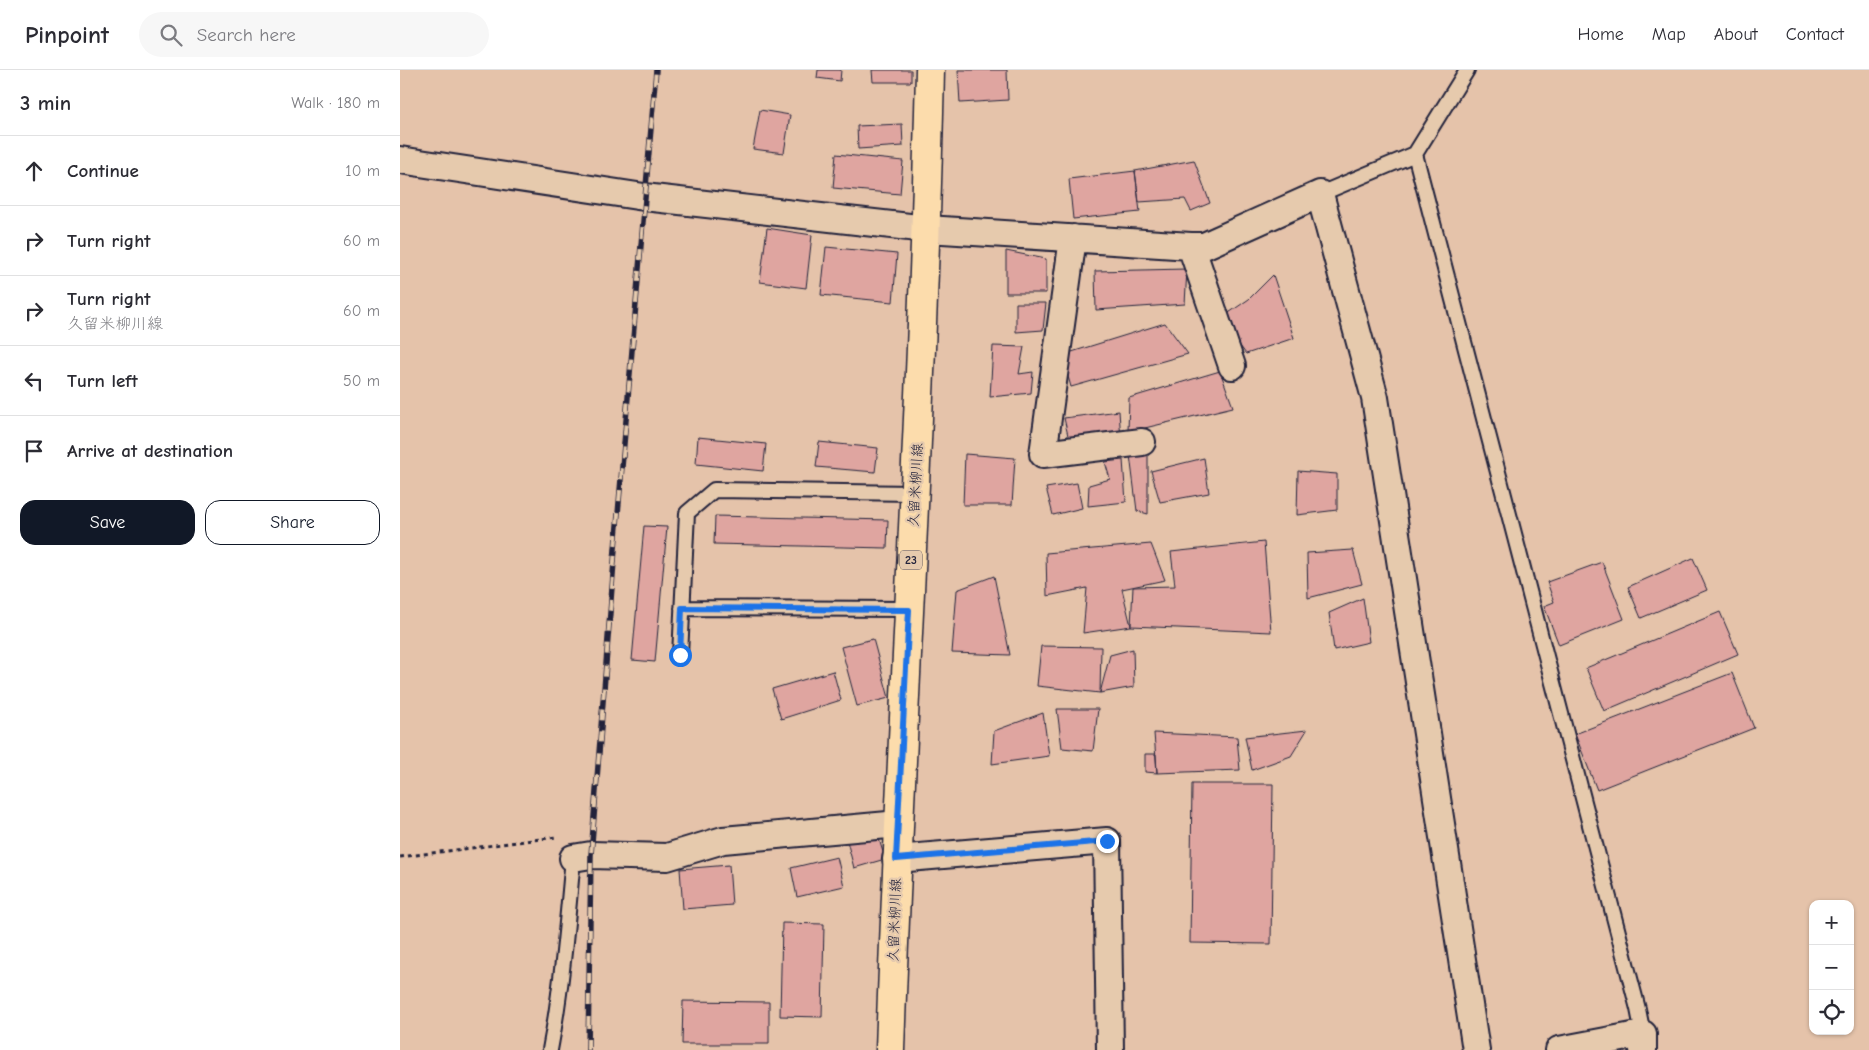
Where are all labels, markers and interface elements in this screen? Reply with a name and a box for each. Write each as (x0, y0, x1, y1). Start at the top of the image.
search box (139, 12, 489, 57)
text: Pinpoint (25, 21, 109, 49)
icon: search (157, 21, 185, 49)
text: Search here (197, 24, 296, 46)
text: Home (1577, 24, 1624, 45)
text: Map (1652, 24, 1686, 45)
text: About (1714, 24, 1758, 45)
text: Contact (1786, 24, 1844, 45)
text: 3 min (20, 91, 71, 115)
text: Walk · 180 m (291, 94, 380, 112)
icon: ahead (20, 157, 48, 185)
text: Continue (67, 160, 139, 182)
text: 10 m (345, 162, 380, 180)
icon: right (20, 227, 48, 255)
text: Turn right (67, 230, 151, 252)
text: 60 m (343, 232, 380, 250)
text: Turn right (67, 288, 151, 310)
icon: right (20, 297, 48, 325)
text: 60 m (343, 302, 380, 320)
text: 久留米柳川線 (67, 315, 163, 333)
icon: left (20, 367, 48, 395)
text: Turn left (67, 370, 138, 392)
text: 50 m (343, 372, 380, 390)
icon: arrive (20, 437, 48, 465)
text: Arrive at destination (67, 440, 233, 462)
street label: 久留米柳川線 (905, 443, 926, 527)
button: Save (20, 500, 195, 545)
button: Share (205, 500, 380, 545)
road number: 23 (900, 550, 922, 570)
route start (669, 644, 692, 667)
route end (1096, 830, 1119, 853)
street label: 久留米柳川線 (885, 878, 904, 962)
map controls (1809, 900, 1854, 1035)
button: + (1809, 900, 1854, 945)
button: − (1809, 945, 1854, 990)
button: locate (1809, 990, 1854, 1035)

